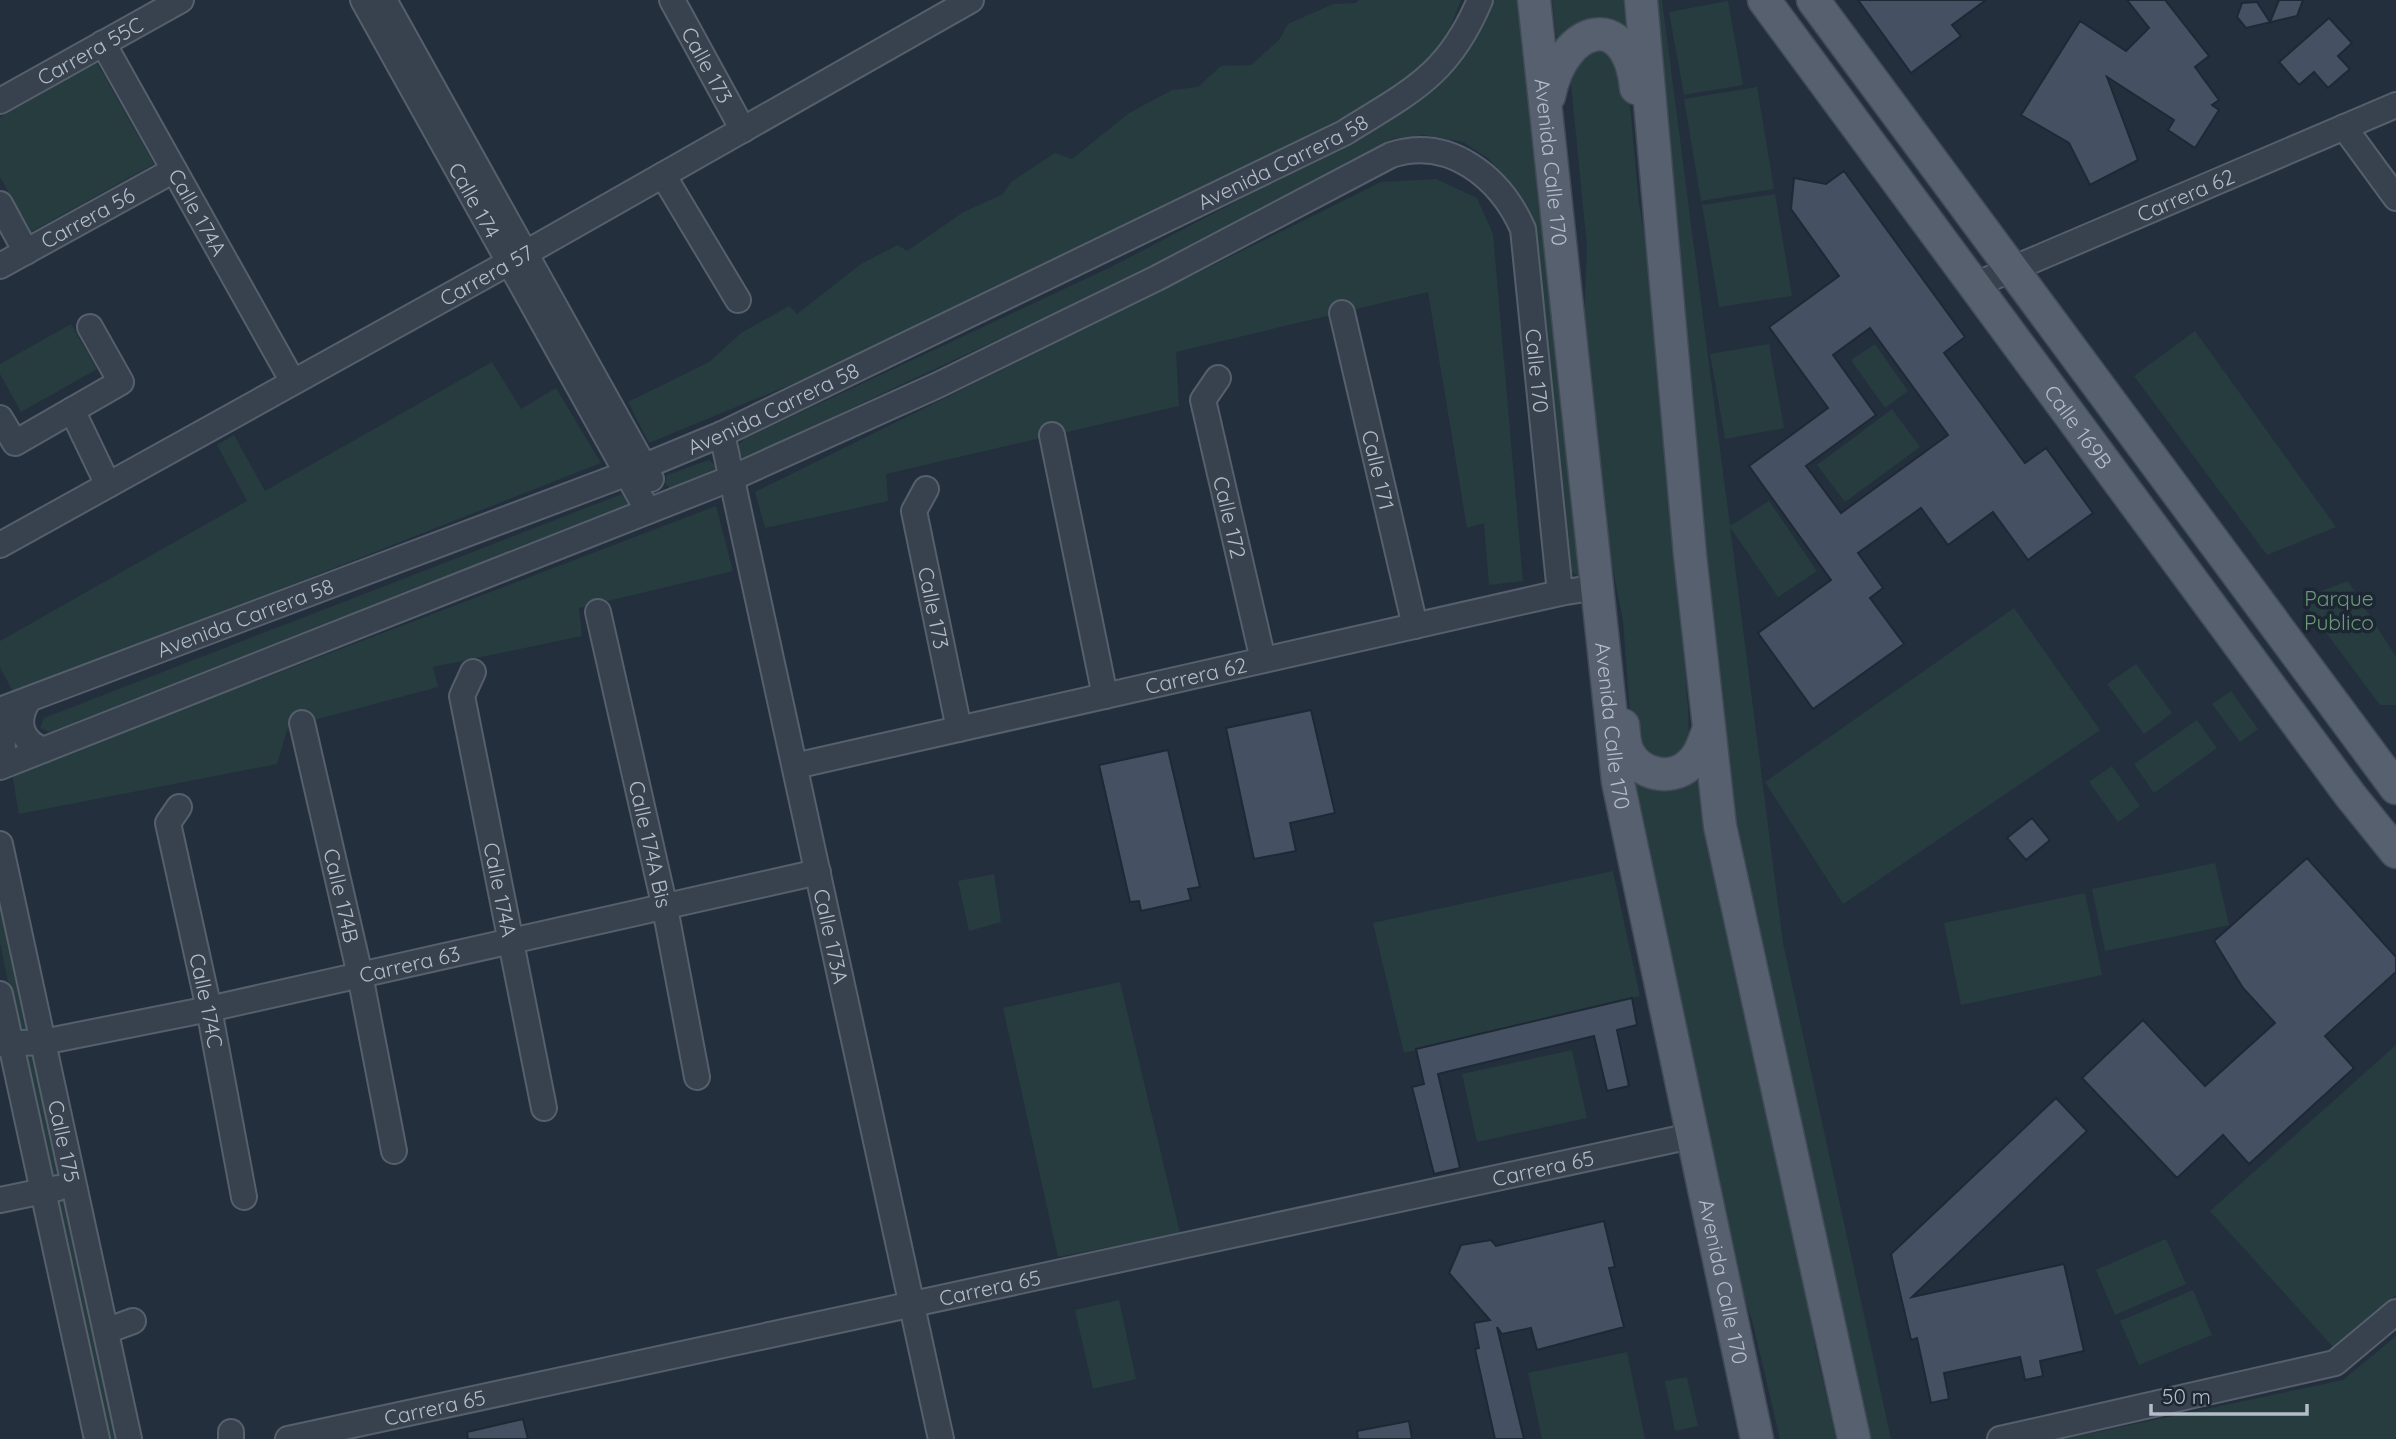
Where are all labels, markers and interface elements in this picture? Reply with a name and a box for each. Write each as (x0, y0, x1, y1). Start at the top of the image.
street label: Carrera 55C (33, 11, 148, 91)
street label: Calle 173 (676, 22, 739, 108)
street label: Avenida Calle 170 (1529, 77, 1573, 247)
street label: Avenida Carrera 58 (1193, 108, 1373, 215)
street label: Calle 174 (443, 158, 506, 242)
street label: Carrera 62 (2133, 163, 2238, 227)
street label: Calle 174A (163, 164, 233, 260)
street label: Carrera 56 (36, 181, 139, 254)
street label: Carrera 57 (435, 239, 538, 311)
street label: Calle 170 (1520, 327, 1555, 414)
street label: Avenida Carrera 58 (683, 357, 863, 460)
street label: Calle 169B (2039, 379, 2118, 474)
street label: Calle 171 (1357, 427, 1400, 512)
street label: Calle 172 (1208, 474, 1252, 561)
street label: Calle 173 (913, 565, 955, 651)
street label: Avenida Carrera 58 (153, 572, 337, 663)
park label: Parque Publico (2304, 585, 2374, 635)
street label: Avenida Calle 170 (1590, 641, 1636, 812)
street label: Carrera 62 (1143, 651, 1249, 699)
street label: Calle 174A Bis (624, 778, 678, 910)
street label: Calle 174A (478, 840, 523, 939)
street label: Calle 174B (318, 846, 365, 945)
street label: Calle 173A (808, 886, 854, 986)
street label: Carrera 63 (357, 940, 463, 988)
street label: Calle 174C (184, 951, 229, 1050)
street label: Calle 175 (43, 1098, 86, 1185)
street label: Carrera 65 (1490, 1144, 1596, 1192)
street label: Avenida Calle 170 (1694, 1196, 1754, 1366)
street label: Carrera 65 (937, 1264, 1043, 1311)
scale bar (2151, 1372, 2307, 1416)
text: 50 m (2162, 1383, 2211, 1409)
street label: Carrera 65 (381, 1384, 488, 1431)

